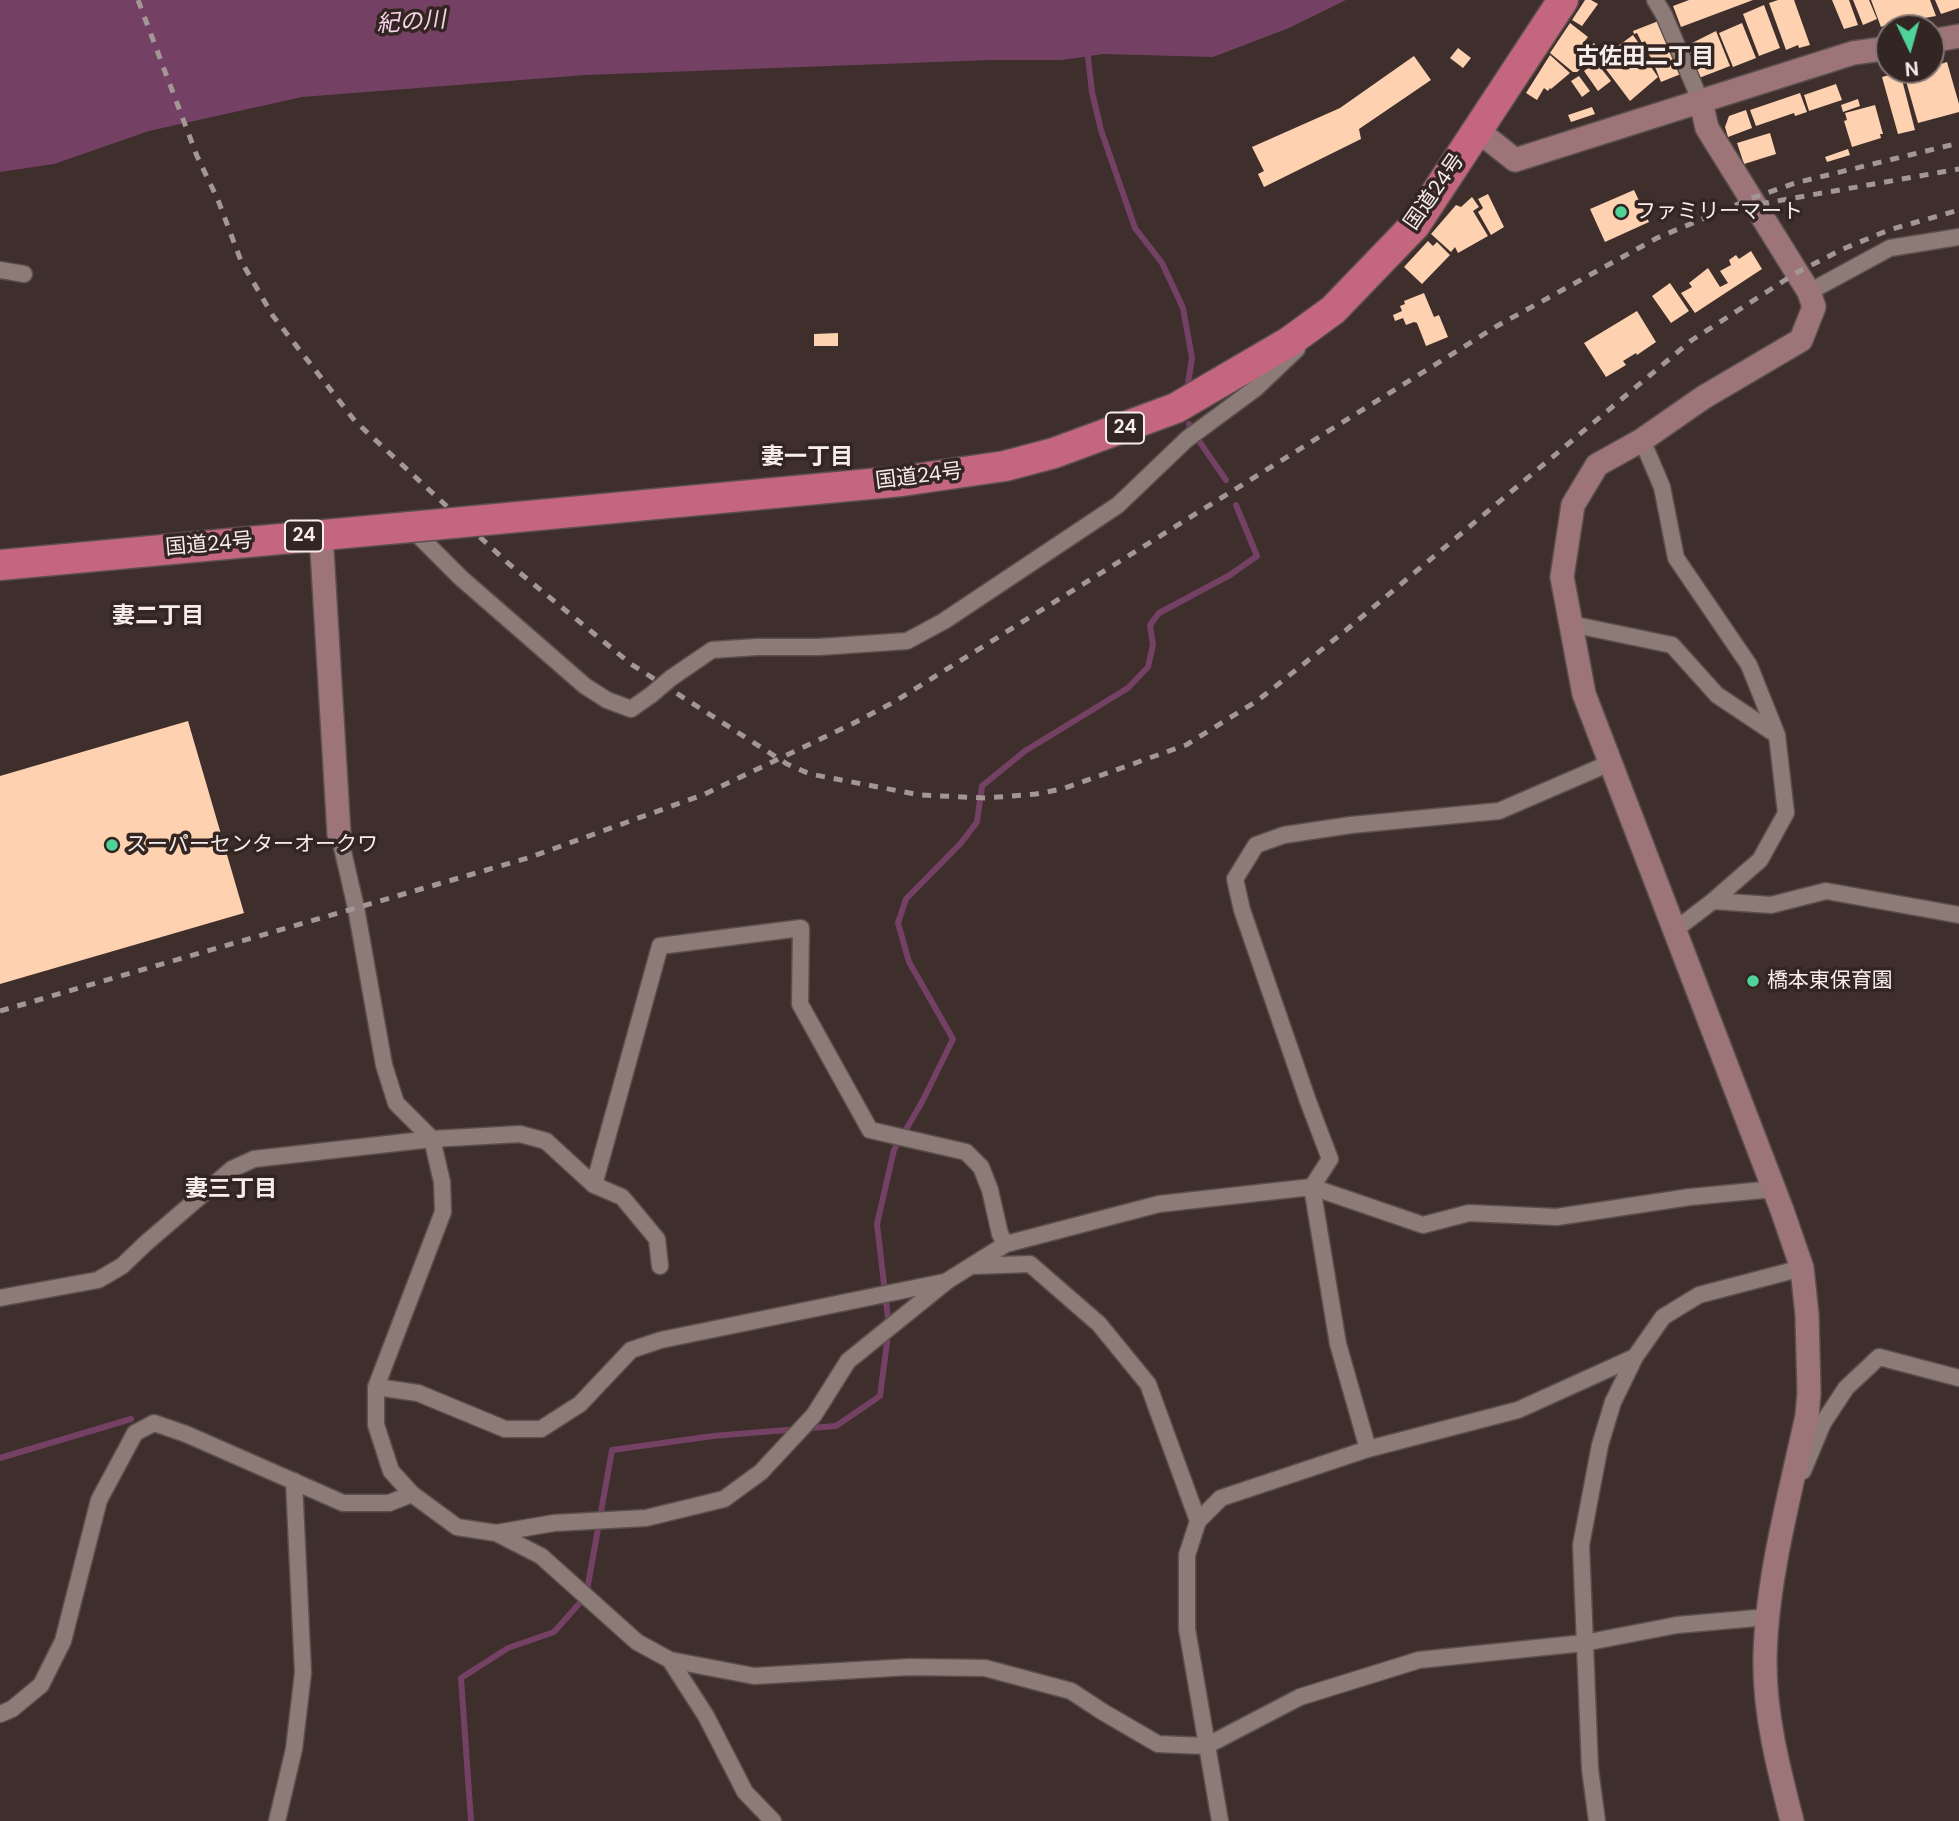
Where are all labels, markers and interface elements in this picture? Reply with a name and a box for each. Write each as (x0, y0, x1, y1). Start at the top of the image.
water label: 紀の川 (376, 7, 446, 39)
north arrow (1875, 14, 1945, 84)
district label: 古佐田二丁目 (1576, 44, 1714, 72)
text: N (1904, 55, 1920, 81)
street label: 国道24号 (1400, 149, 1470, 235)
place label: ファミリーマート (1635, 199, 1803, 225)
marker: ファミリーマート (1613, 204, 1629, 220)
road number: 24 (1106, 412, 1144, 444)
district label: 妻一丁目 (761, 444, 853, 472)
street label: 国道24号 (874, 459, 964, 495)
road number: 24 (285, 520, 323, 552)
street label: 国道24号 (164, 529, 254, 561)
district label: 妻二丁目 (112, 603, 204, 631)
place label: スーパーセンターオークワ (126, 832, 378, 858)
marker: スーパーセンターオークワ (104, 837, 120, 853)
place label: 橋本東保育園 (1767, 968, 1893, 994)
marker: 橋本東保育園 (1745, 973, 1761, 989)
district label: 妻三丁目 (185, 1176, 277, 1204)

